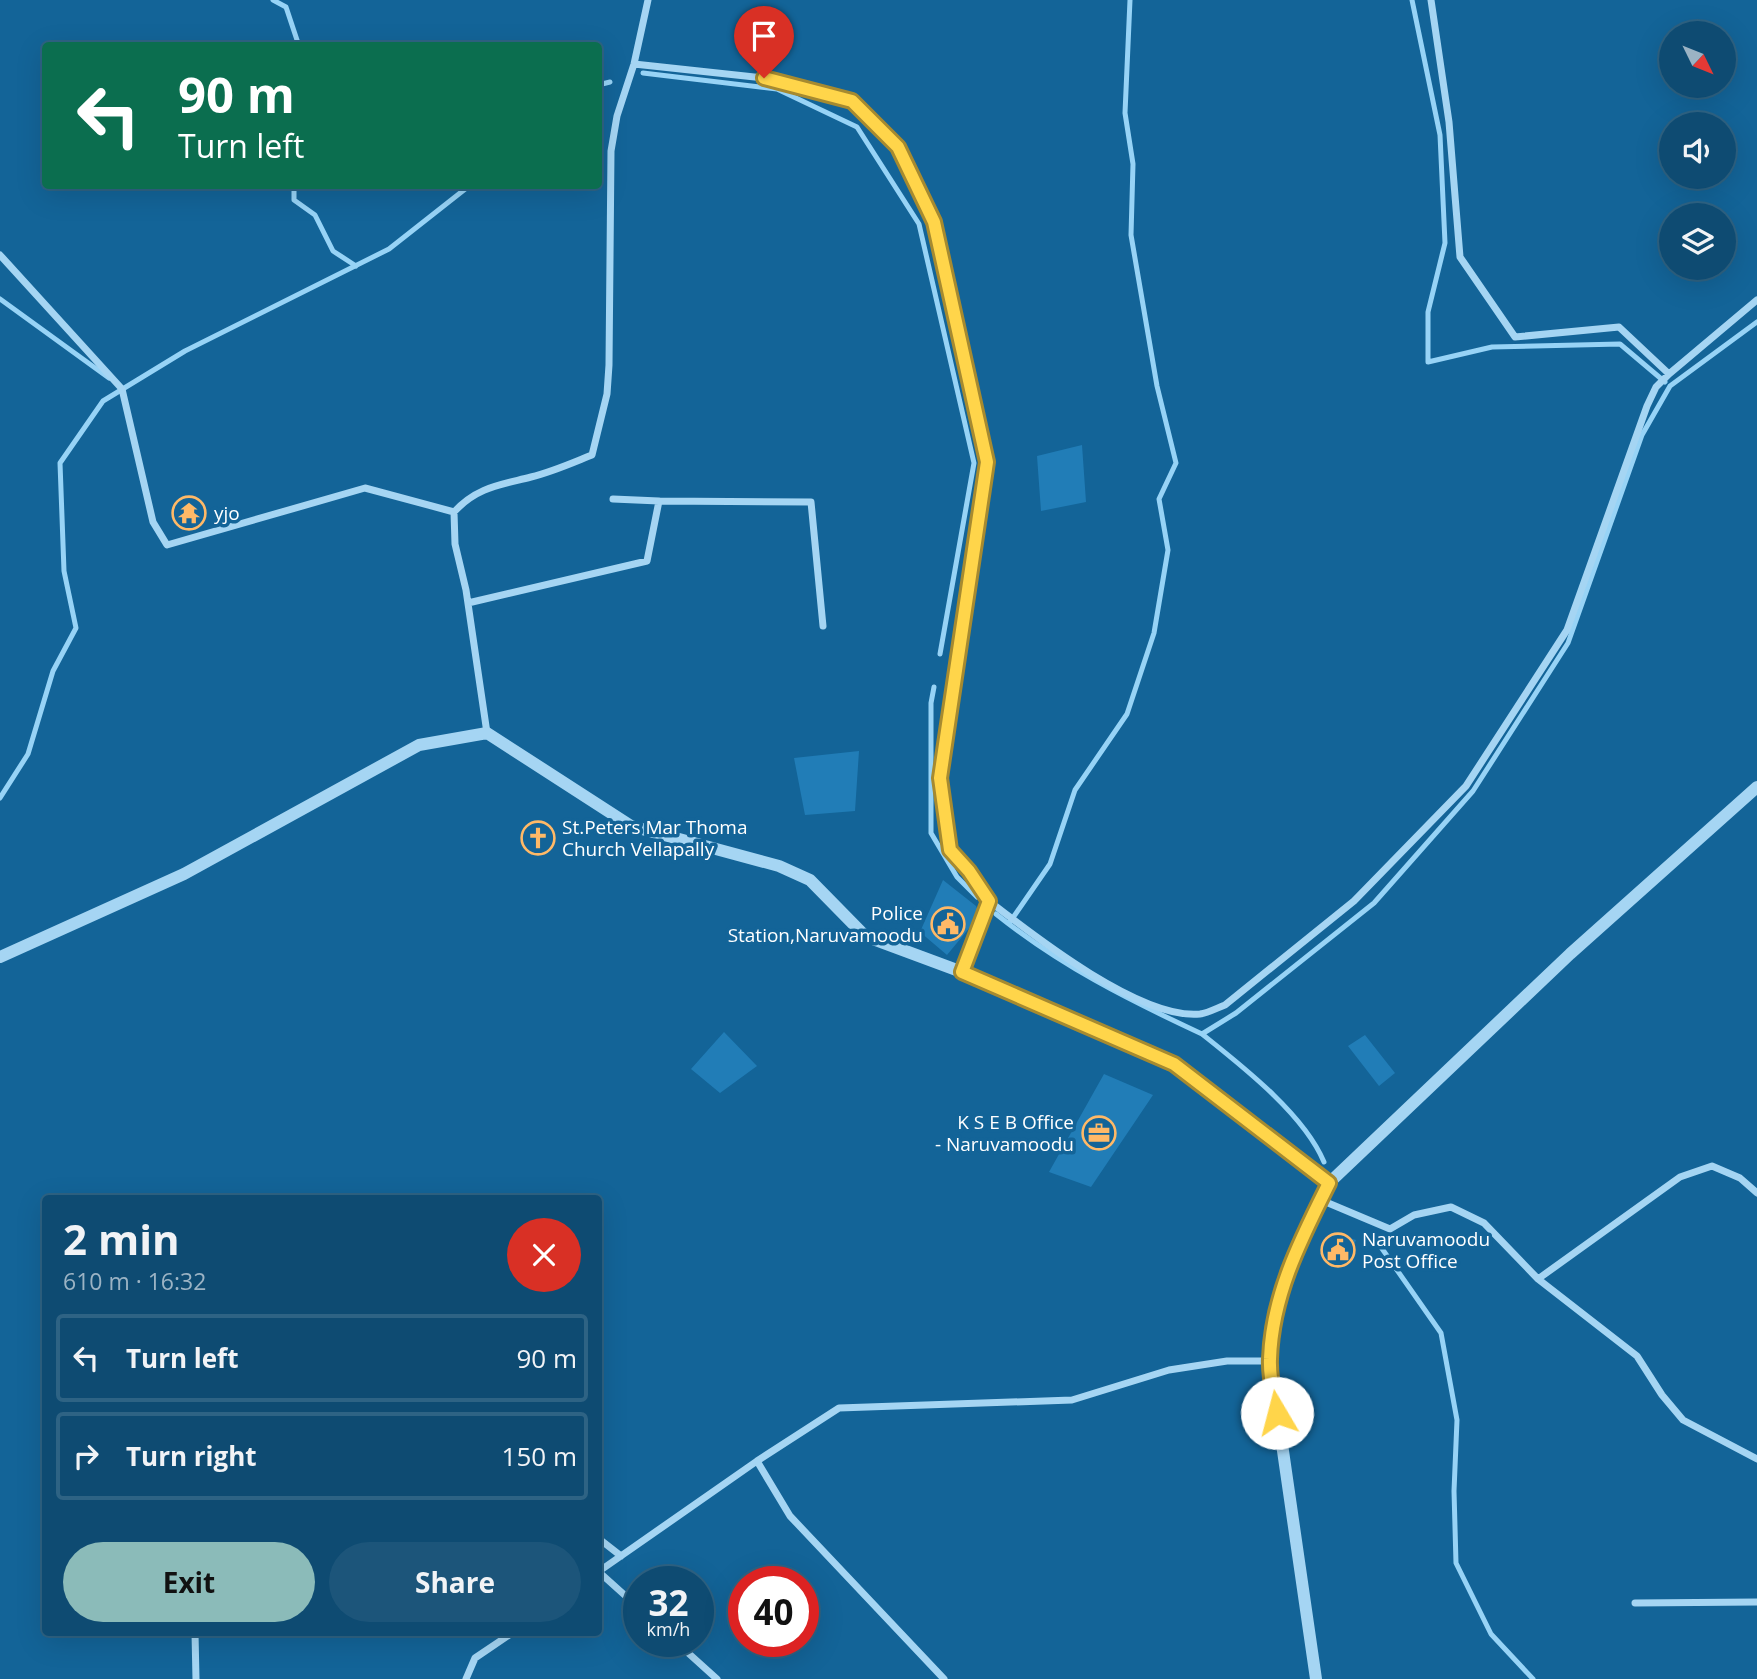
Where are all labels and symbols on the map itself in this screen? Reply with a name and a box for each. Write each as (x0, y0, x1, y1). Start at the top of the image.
pin (734, 6, 794, 78)
north arrow (1659, 21, 1736, 98)
temple icon: yjo (170, 494, 208, 532)
place label: yjo (214, 500, 240, 526)
place label: St.Peters Mar Thoma Church Vellapally (562, 814, 748, 862)
church icon: St.Peters Mar Thoma Church Vellapally (519, 819, 557, 857)
place label: Police Station,Naruvamoodu (728, 900, 923, 948)
public building icon: Police Station,Naruvamoodu (929, 905, 967, 943)
place label: K S E B Office - Naruvamoodu (935, 1109, 1074, 1157)
office icon: K S E B Office - Naruvamoodu (1080, 1114, 1118, 1152)
place label: Naruvamoodu Post Office (1362, 1226, 1490, 1274)
public building icon: Naruvamoodu Post Office (1319, 1231, 1357, 1269)
position arrow (1240, 1376, 1314, 1450)
speed limit sign: 40 (728, 1566, 819, 1657)

